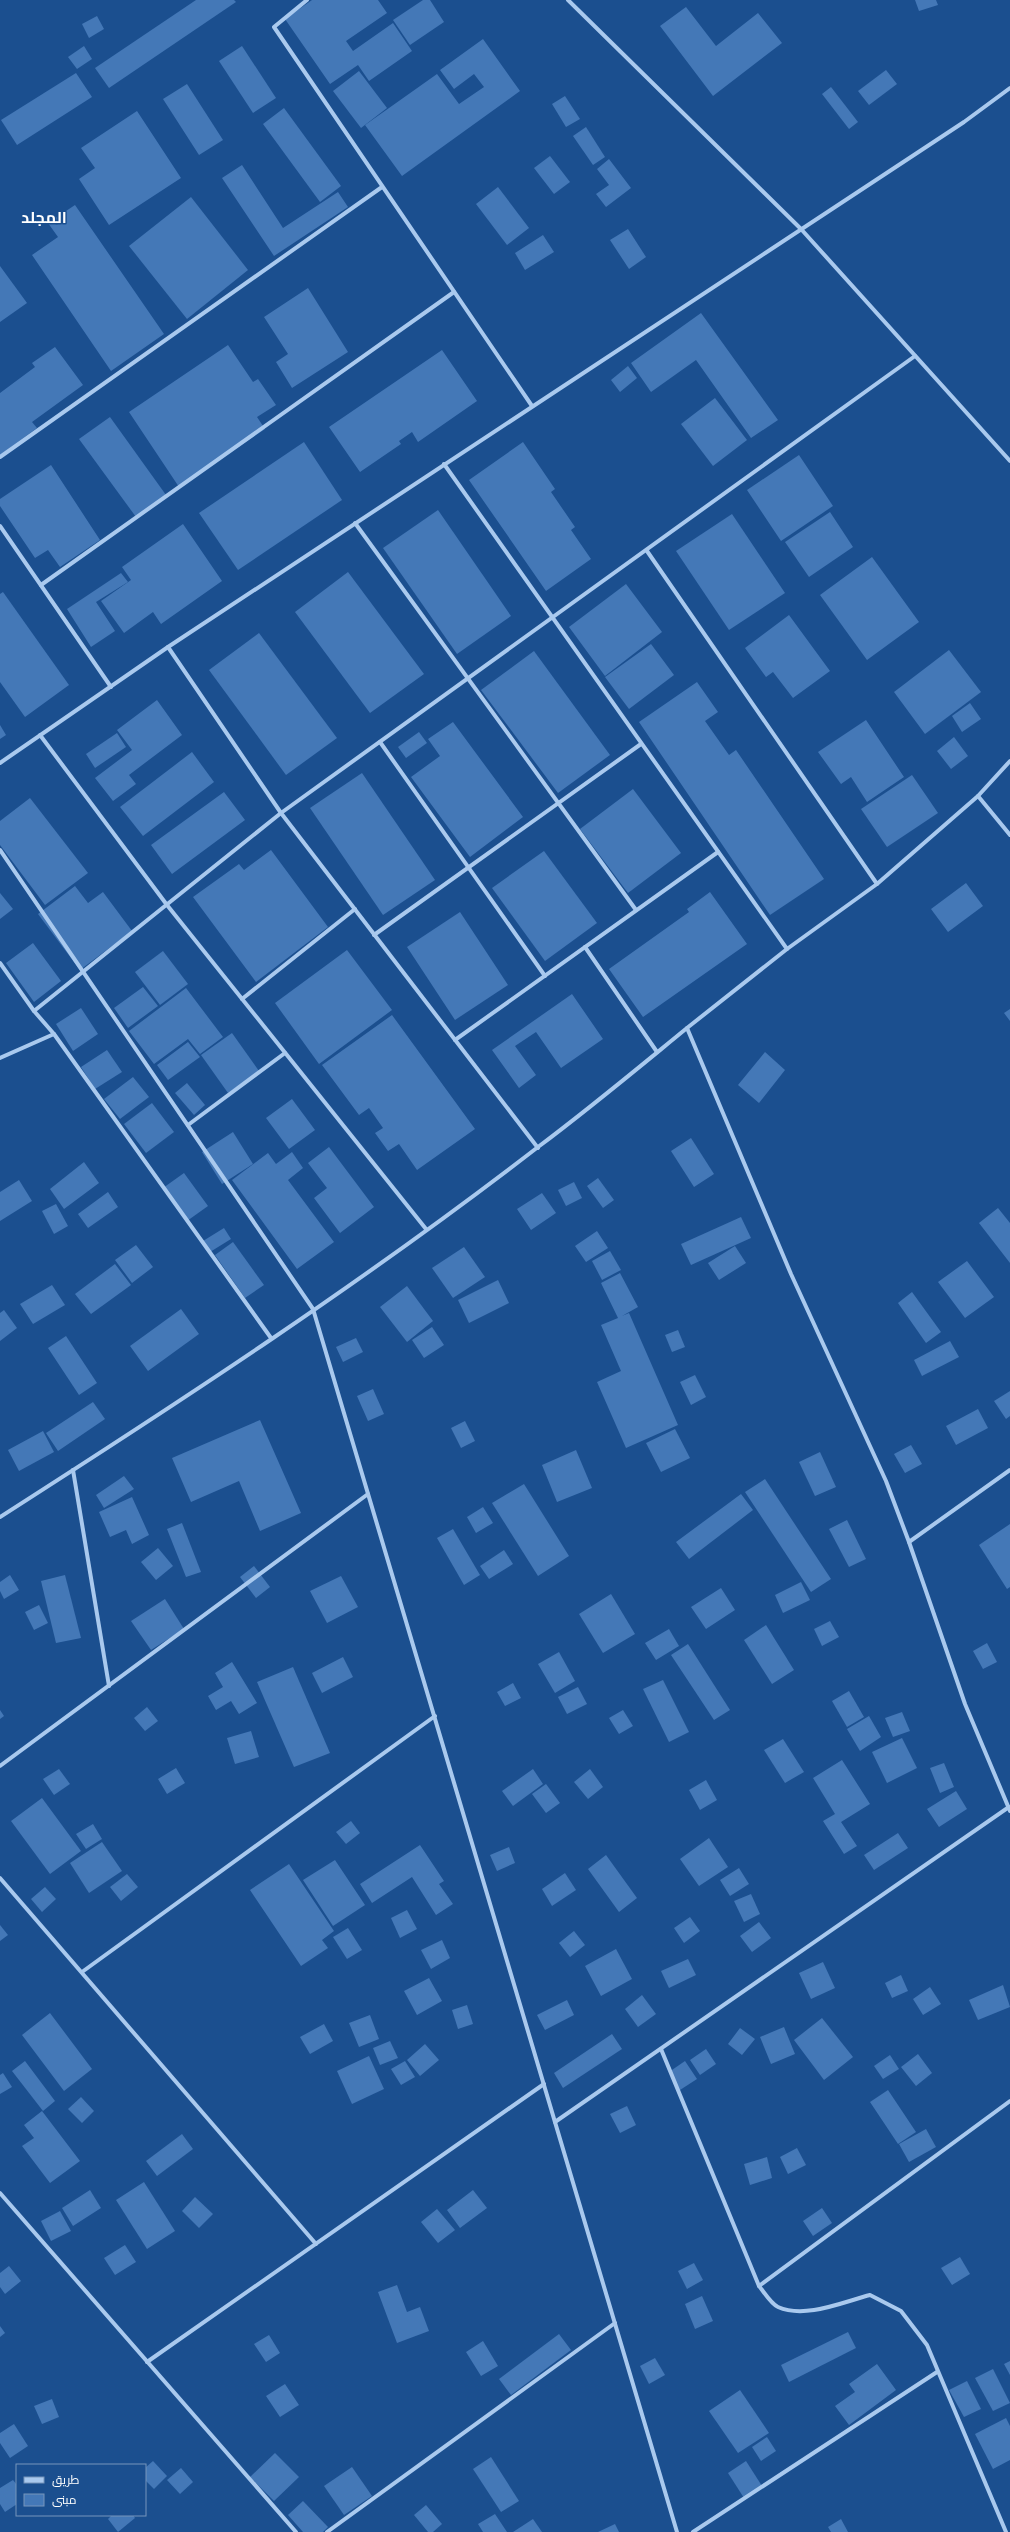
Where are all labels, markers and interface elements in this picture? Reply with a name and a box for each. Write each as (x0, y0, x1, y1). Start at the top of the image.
district label: المجلد (21, 207, 67, 226)
legend (16, 2464, 146, 2516)
text: طريق (52, 2472, 80, 2487)
text: مبنى (52, 2492, 77, 2507)

